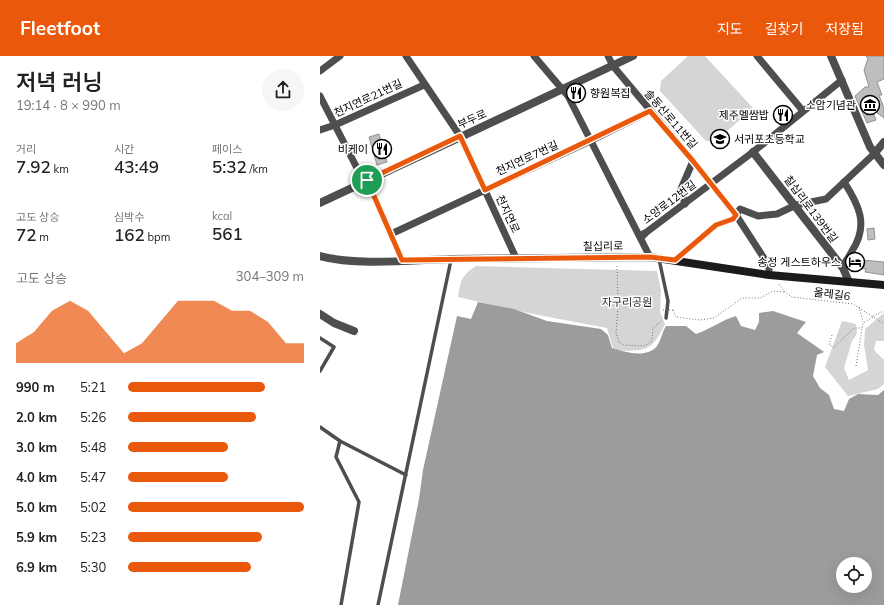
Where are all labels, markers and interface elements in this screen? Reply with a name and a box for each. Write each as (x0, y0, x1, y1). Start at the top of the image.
text: Fleetfoot (20, 16, 100, 40)
text: 지도 (717, 20, 743, 38)
text: 길찾기 (765, 20, 803, 38)
text: 저장됨 (825, 20, 864, 38)
text: 저녁 러닝 (16, 68, 103, 96)
button: share (262, 69, 304, 111)
street label: 천지연로21번길 (332, 76, 404, 120)
restaurant icon: 향원복집 (565, 82, 587, 104)
place label: 향원복집 (590, 86, 630, 100)
street label: 솔동산로11번길 (641, 87, 701, 151)
museum icon: 소암기념관 (859, 94, 881, 116)
text: 19:14 · 8 × 990 m (16, 97, 121, 113)
place label: 소암기념관 (805, 98, 856, 112)
restaurant icon: 제주멜쌈밥 (772, 104, 794, 126)
street label: 부두로 (455, 106, 489, 132)
place label: 제주멜쌈밥 (718, 108, 769, 122)
school or university icon: 서귀포초등학교 (709, 128, 731, 150)
place label: 서귀포초등학교 (734, 132, 805, 146)
street label: 천지연로7번길 (494, 137, 560, 179)
restaurant icon: 비케이 (371, 138, 393, 160)
text: 거리 (16, 142, 36, 156)
text: 시간 (114, 142, 134, 156)
text: 페이스 (212, 142, 242, 156)
place label: 비케이 (338, 142, 368, 156)
text: 7.92 (16, 156, 51, 177)
text: 43:49 (114, 156, 159, 177)
text: 5:32 (212, 156, 247, 177)
text: km (51, 162, 69, 176)
text: /km (247, 162, 268, 176)
pin (350, 163, 384, 197)
icon: arrive (356, 169, 378, 191)
street label: 칠십리로139번길 (781, 173, 841, 245)
street label: 소양로12번길 (639, 177, 699, 227)
street label: 천지연로 (493, 193, 523, 235)
text: kcal (212, 209, 232, 223)
text: 고도 상승 (16, 210, 59, 224)
text: 심박수 (114, 210, 144, 224)
text: 561 (212, 223, 243, 244)
text: 72 (16, 224, 36, 245)
text: 162 (114, 224, 145, 245)
text: m (36, 230, 49, 244)
text: bpm (145, 230, 170, 244)
street label: 칠십리로 (583, 239, 623, 253)
hotel icon: 송정 게스트하우스 (844, 251, 866, 273)
place label: 송정 게스트하우스 (757, 255, 841, 269)
text: 304–309 m (236, 268, 304, 284)
text: 고도 상승 (16, 270, 67, 286)
street label: 올레길6 (813, 285, 852, 303)
park label: 자구리공원 (602, 295, 652, 309)
text: 990 m (16, 379, 55, 395)
text: 5:21 (80, 379, 106, 395)
text: 2.0 km (16, 409, 57, 425)
text: 5:26 (80, 409, 106, 425)
text: 3.0 km (16, 439, 57, 455)
text: 5:48 (80, 439, 106, 455)
text: 4.0 km (16, 469, 57, 485)
text: 5:47 (80, 469, 106, 485)
text: 5.0 km (16, 499, 57, 515)
text: 5:02 (80, 499, 106, 515)
text: 5.9 km (16, 529, 57, 545)
text: 5:23 (80, 529, 106, 545)
map controls (836, 557, 872, 593)
button: locate (836, 557, 872, 593)
text: 6.9 km (16, 559, 57, 575)
text: 5:30 (80, 559, 106, 575)

